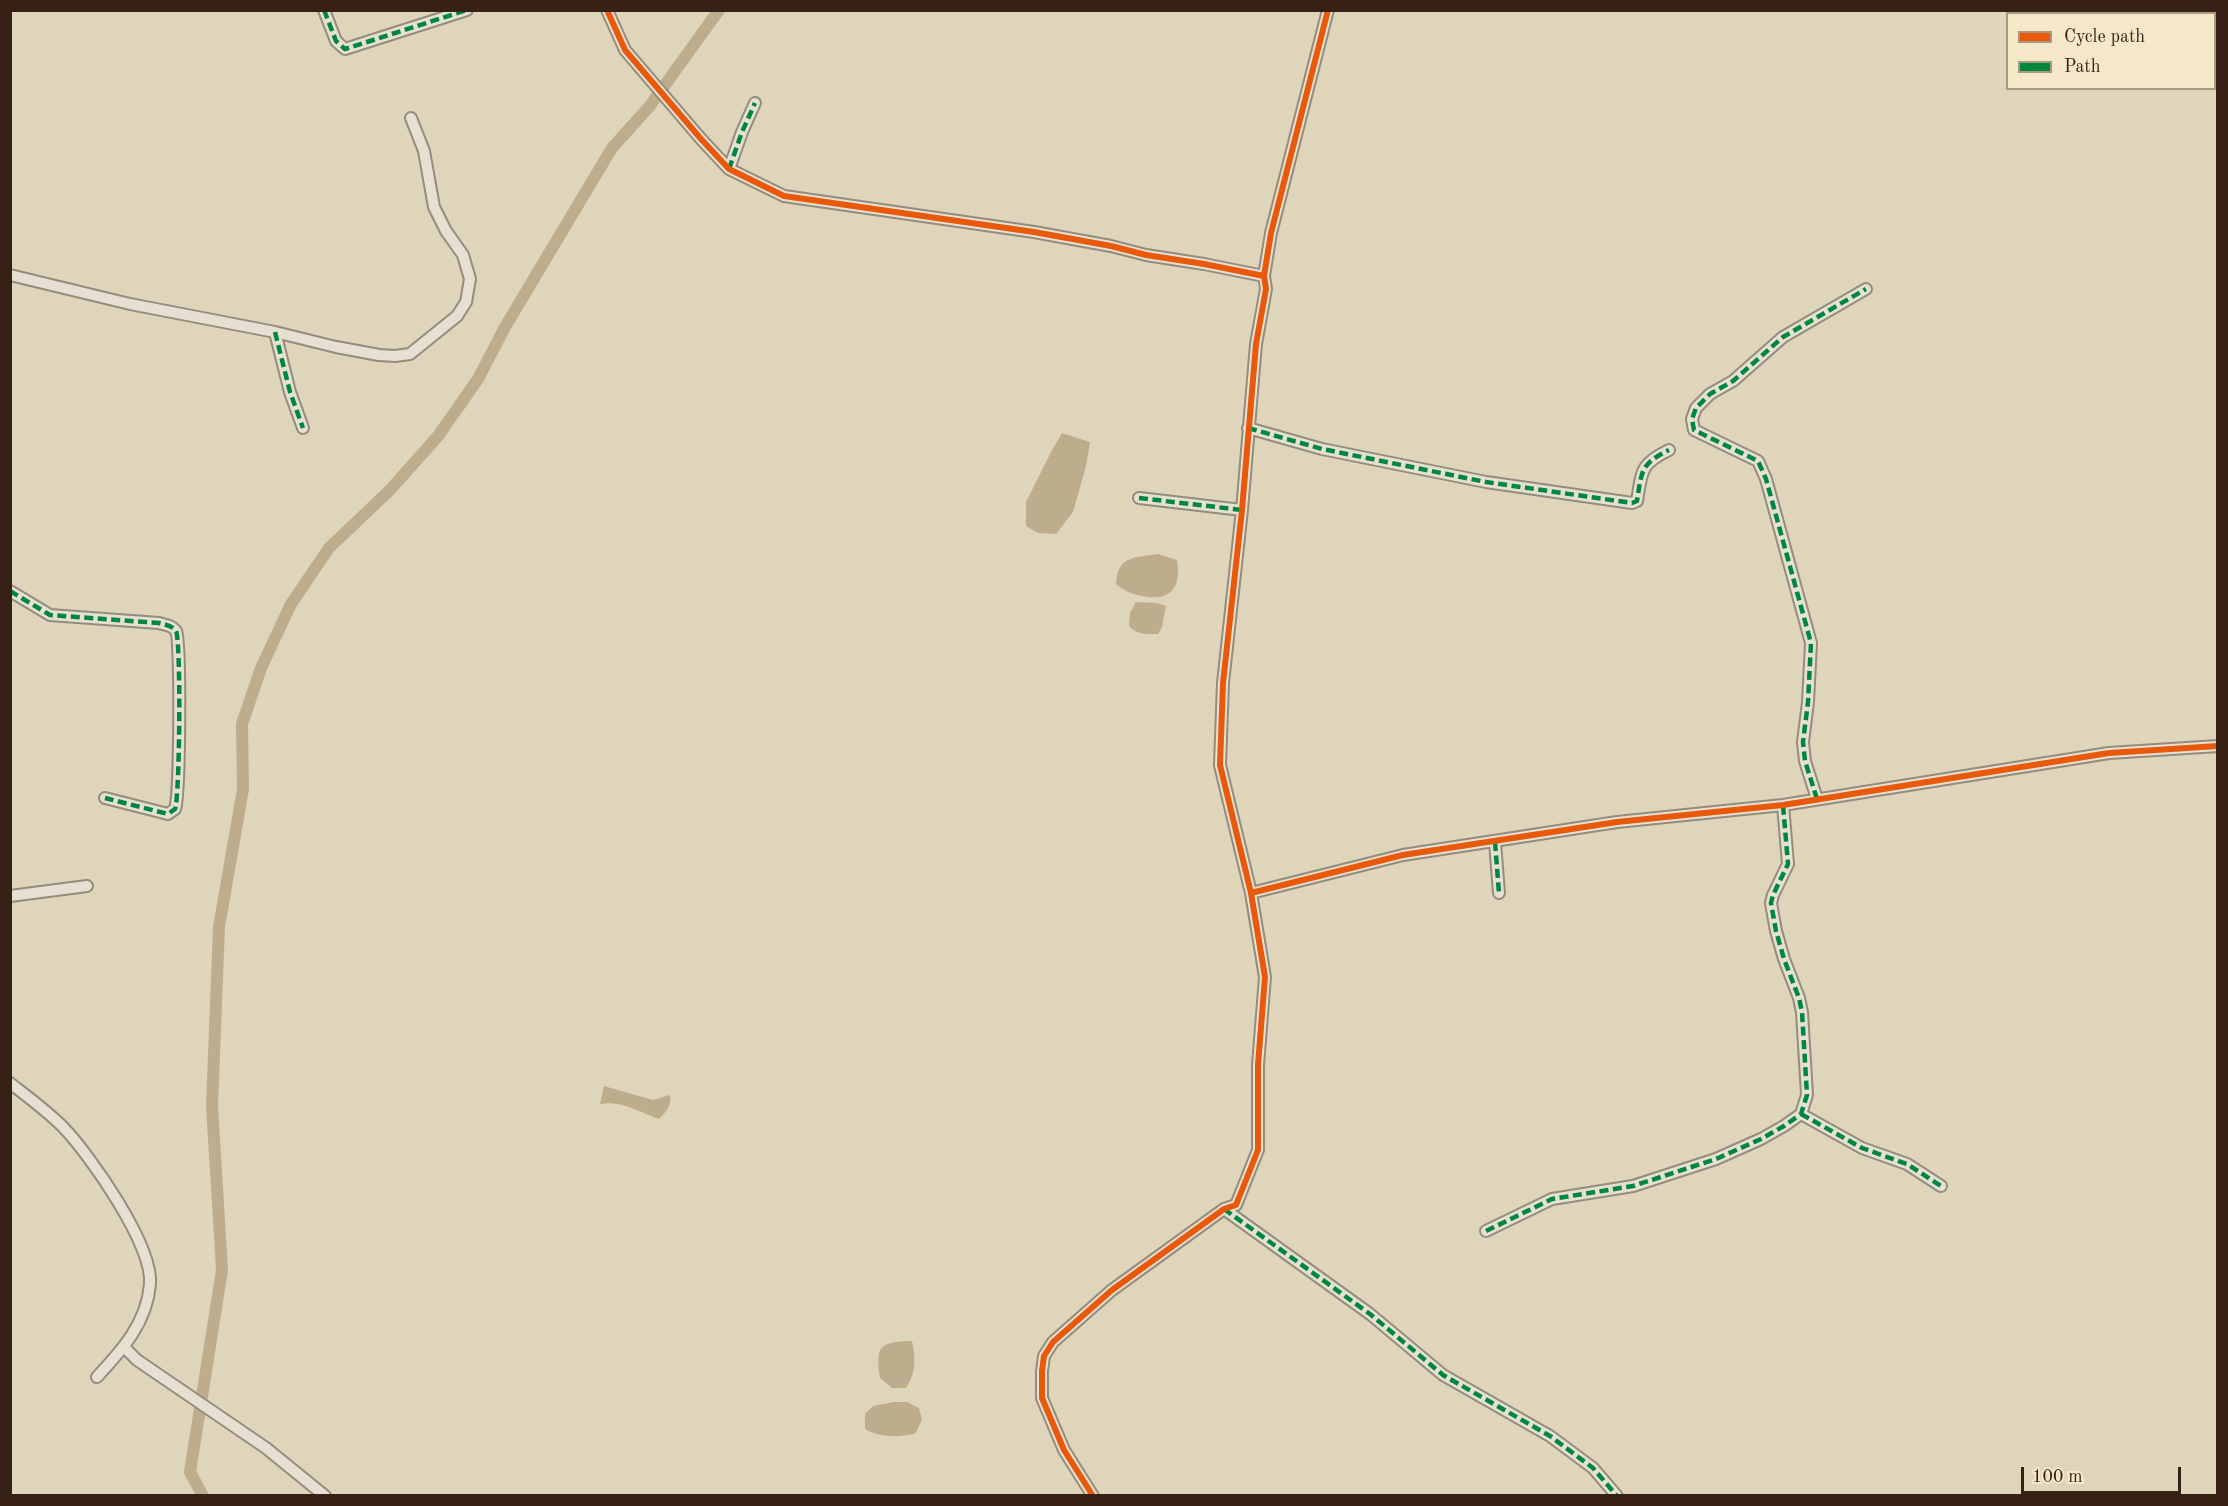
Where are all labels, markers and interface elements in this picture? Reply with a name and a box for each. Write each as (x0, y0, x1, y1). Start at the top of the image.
legend (2006, 12, 2216, 90)
text: Cycle path (2064, 28, 2145, 46)
text: Path (2064, 58, 2100, 76)
scale bar (2024, 1455, 2184, 1493)
text: 100 m (2032, 1468, 2083, 1486)

